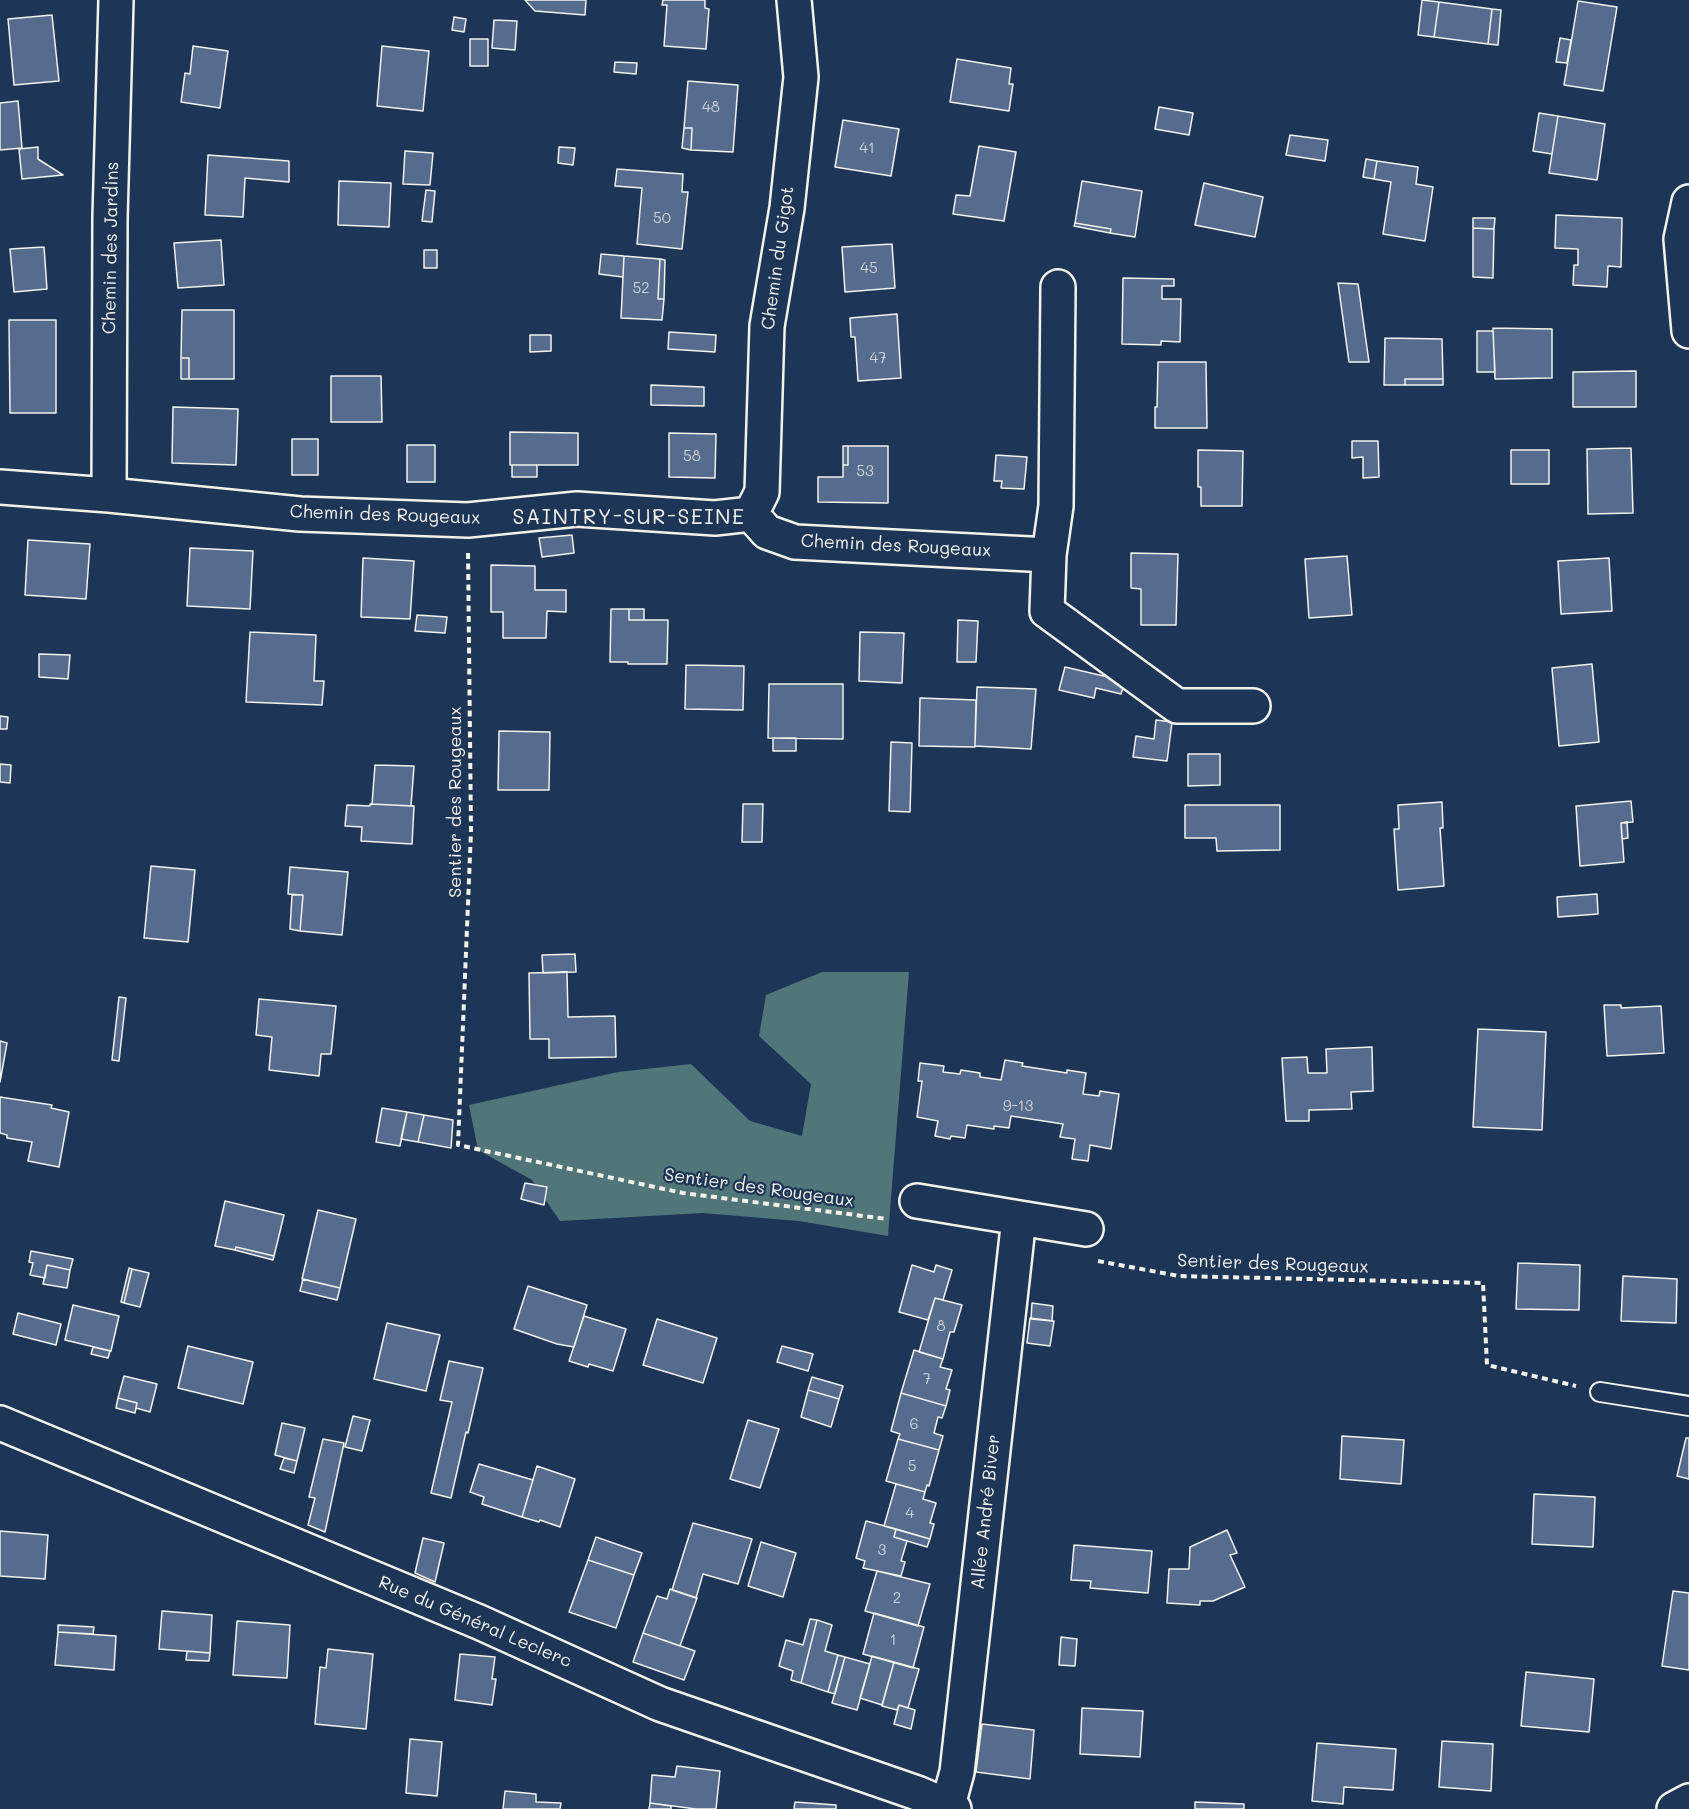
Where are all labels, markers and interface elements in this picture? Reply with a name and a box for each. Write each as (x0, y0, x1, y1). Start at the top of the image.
house number: 48 (702, 98, 720, 116)
house number: 41 (859, 139, 875, 157)
street label: Chemin des Jardins (99, 162, 123, 334)
street label: Chemin du Gigot (757, 185, 799, 331)
house number: 50 (653, 209, 671, 227)
house number: 45 (860, 259, 878, 277)
house number: 52 (632, 279, 650, 297)
house number: 47 (869, 349, 887, 367)
house number: 58 (683, 447, 701, 465)
house number: 53 (856, 462, 874, 480)
street label: Chemin des Rougeaux (289, 501, 481, 529)
district label: SAINTRY-SUR-SEINE (512, 505, 746, 531)
street label: Chemin des Rougeaux (800, 530, 992, 562)
street label: Sentier des Rougeaux (444, 706, 466, 898)
house number: 9-13 (1003, 1097, 1033, 1115)
street label: Sentier des Rougeaux (663, 1164, 855, 1212)
street label: Sentier des Rougeaux (1177, 1250, 1369, 1278)
house number: 8 (936, 1317, 946, 1335)
house number: 7 (923, 1370, 931, 1388)
house number: 6 (909, 1415, 919, 1433)
street label: Allée André Biver (967, 1433, 1005, 1591)
house number: 5 (908, 1457, 916, 1475)
house number: 4 (906, 1504, 914, 1522)
house number: 3 (878, 1541, 886, 1559)
street label: Rue du Général Leclerc (375, 1571, 575, 1673)
house number: 2 (893, 1589, 901, 1607)
house number: 1 (890, 1631, 896, 1649)

